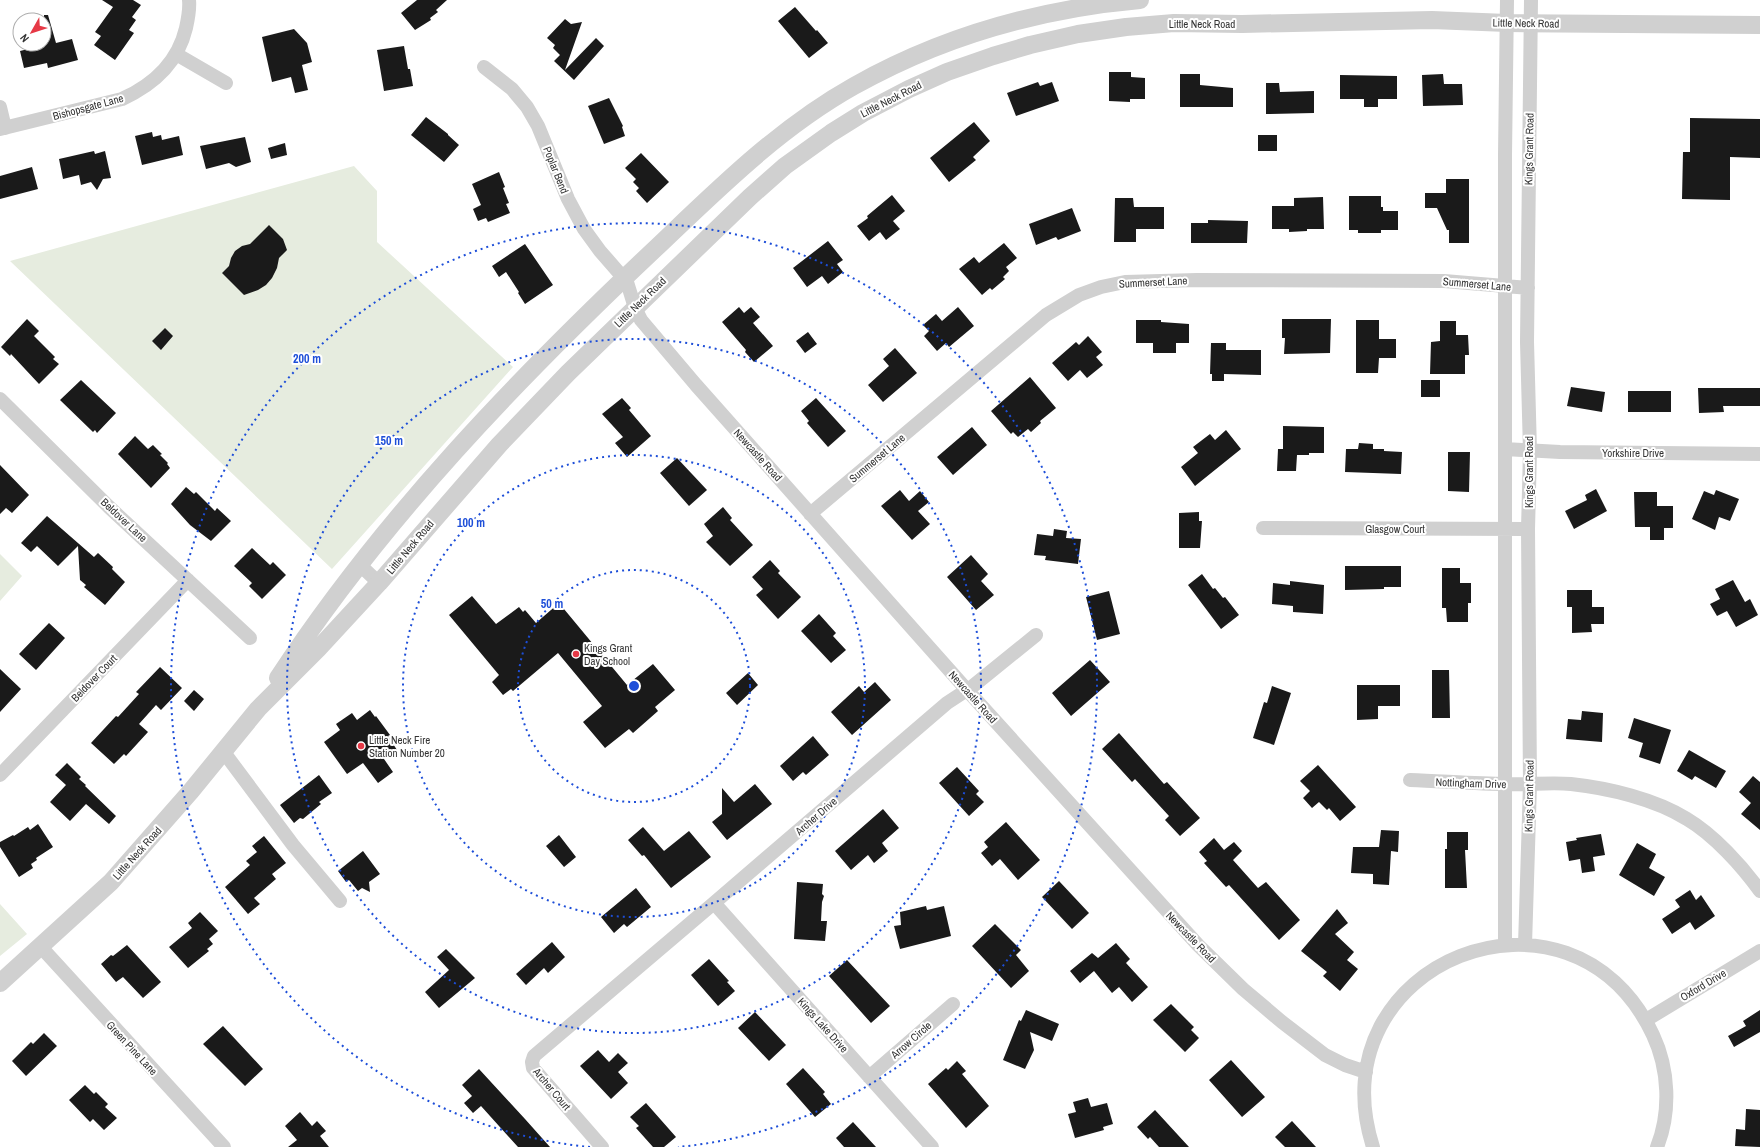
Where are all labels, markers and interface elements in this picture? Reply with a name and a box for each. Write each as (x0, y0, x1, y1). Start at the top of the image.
north arrow (12, 12, 52, 52)
street label: Little Neck Road (1493, 15, 1559, 31)
street label: Little Neck Road (1169, 17, 1235, 31)
text: N (17, 31, 32, 45)
street label: Little Neck Road (858, 78, 924, 120)
street label: Bishopsgate Lane (51, 91, 125, 123)
street label: Kings Grant Road (1521, 113, 1537, 185)
street label: Poplar Bend (540, 144, 572, 196)
street label: Summerset Lane (1118, 273, 1188, 291)
street label: Little Neck Road (611, 274, 669, 330)
street label: Summerset Lane (1442, 274, 1512, 294)
text: 200 m (293, 351, 321, 367)
street label: Newcastle Road (731, 426, 785, 484)
street label: Summerset Lane (846, 431, 908, 485)
text: 150 m (375, 433, 403, 449)
street label: Kings Grant Road (1522, 436, 1536, 508)
street label: Yorkshire Drive (1602, 446, 1664, 460)
street label: Beldover Lane (98, 495, 150, 545)
text: 100 m (457, 515, 485, 531)
street label: Little Neck Road (383, 517, 437, 577)
street label: Glasgow Court (1365, 522, 1425, 536)
text: 50 m (541, 596, 563, 612)
place label: Kings Grant Day School (584, 641, 633, 668)
marker: Kings Grant Day School (571, 649, 581, 659)
street label: Beldover Court (68, 651, 120, 705)
street label: Newcastle Road (946, 668, 1000, 726)
centre of rings (627, 679, 641, 693)
place label: Little Neck Fire Station Number 20 (369, 733, 445, 760)
marker: Little Neck Fire Station Number 20 (356, 741, 366, 751)
street label: Kings Grant Road (1521, 760, 1537, 832)
street label: Nottingham Drive (1435, 775, 1507, 791)
street label: Archer Drive (792, 794, 840, 839)
street label: Little Neck Road (109, 824, 165, 882)
street label: Newcastle Road (1163, 909, 1219, 965)
street label: Oxford Drive (1677, 966, 1729, 1004)
street label: Kings Lake Drive (795, 995, 851, 1055)
street label: Green Pine Lane (103, 1018, 161, 1078)
street label: Arrow Circle (887, 1018, 934, 1062)
street label: Archer Court (530, 1064, 574, 1113)

